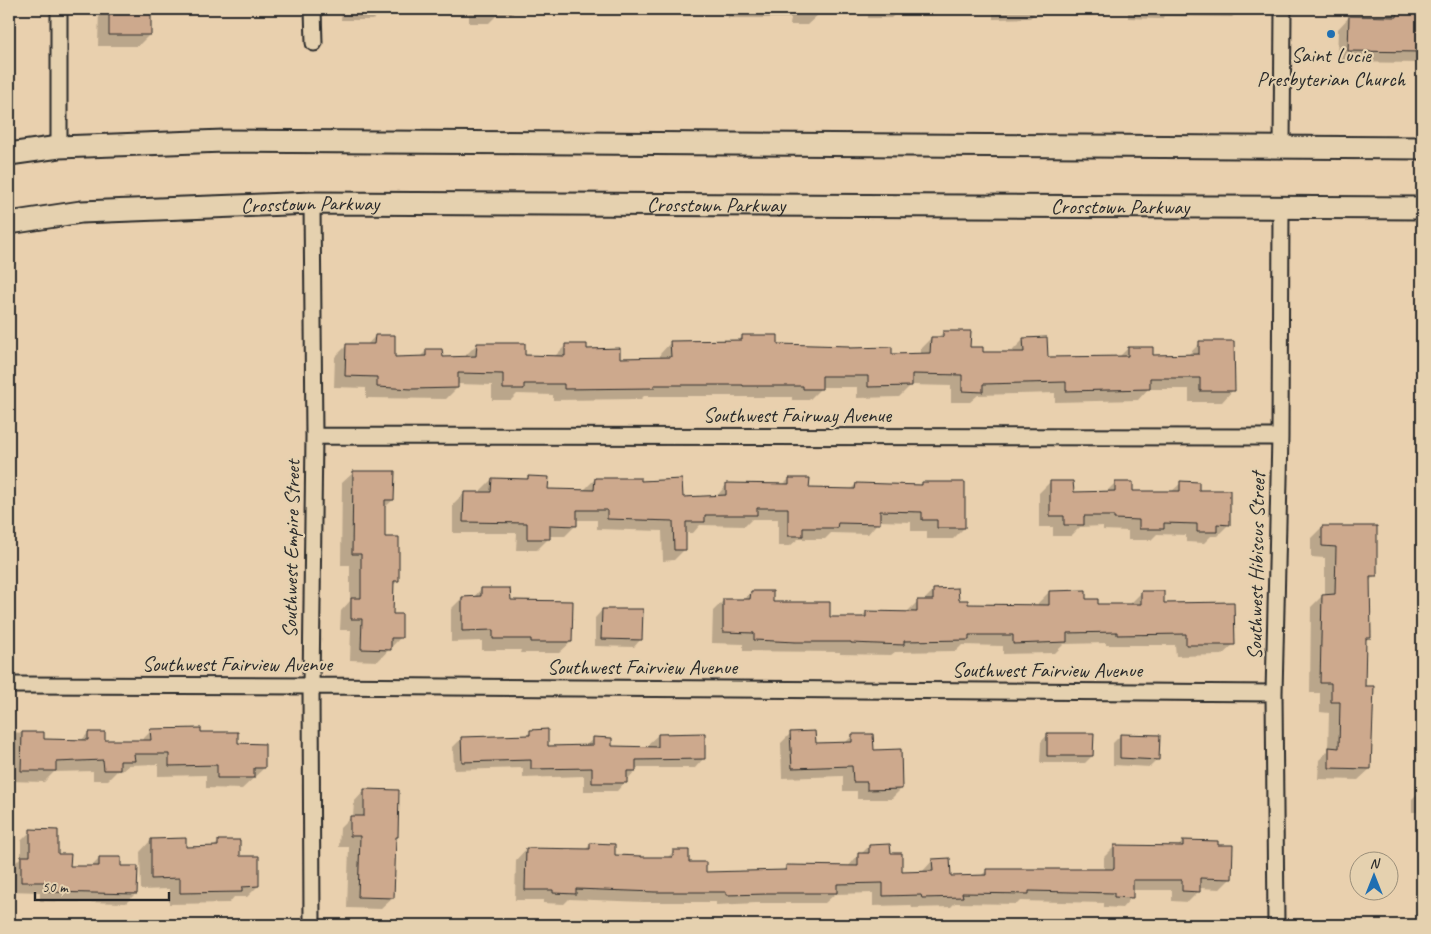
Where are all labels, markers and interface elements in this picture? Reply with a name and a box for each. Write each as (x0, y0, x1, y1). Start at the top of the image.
marker: Saint Lucie Presbyterian Church (1325, 28, 1337, 40)
place label: Saint Lucie Presbyterian Church (1257, 42, 1407, 92)
street label: Crosstown Parkway (240, 190, 381, 219)
street label: Crosstown Parkway (647, 192, 787, 218)
street label: Crosstown Parkway (1051, 193, 1191, 220)
street label: Southwest Fairway Avenue (703, 402, 892, 428)
street label: Southwest Empire Street (276, 458, 306, 638)
street label: Southwest Hibiscus Street (1241, 469, 1271, 660)
street label: Southwest Fairview Avenue (142, 651, 334, 677)
street label: Southwest Fairview Avenue (547, 654, 739, 680)
street label: Southwest Fairview Avenue (952, 657, 1144, 683)
north arrow (1348, 852, 1398, 902)
text: N (1370, 855, 1381, 872)
scale bar (35, 869, 169, 901)
text: 50 m (42, 878, 69, 897)

